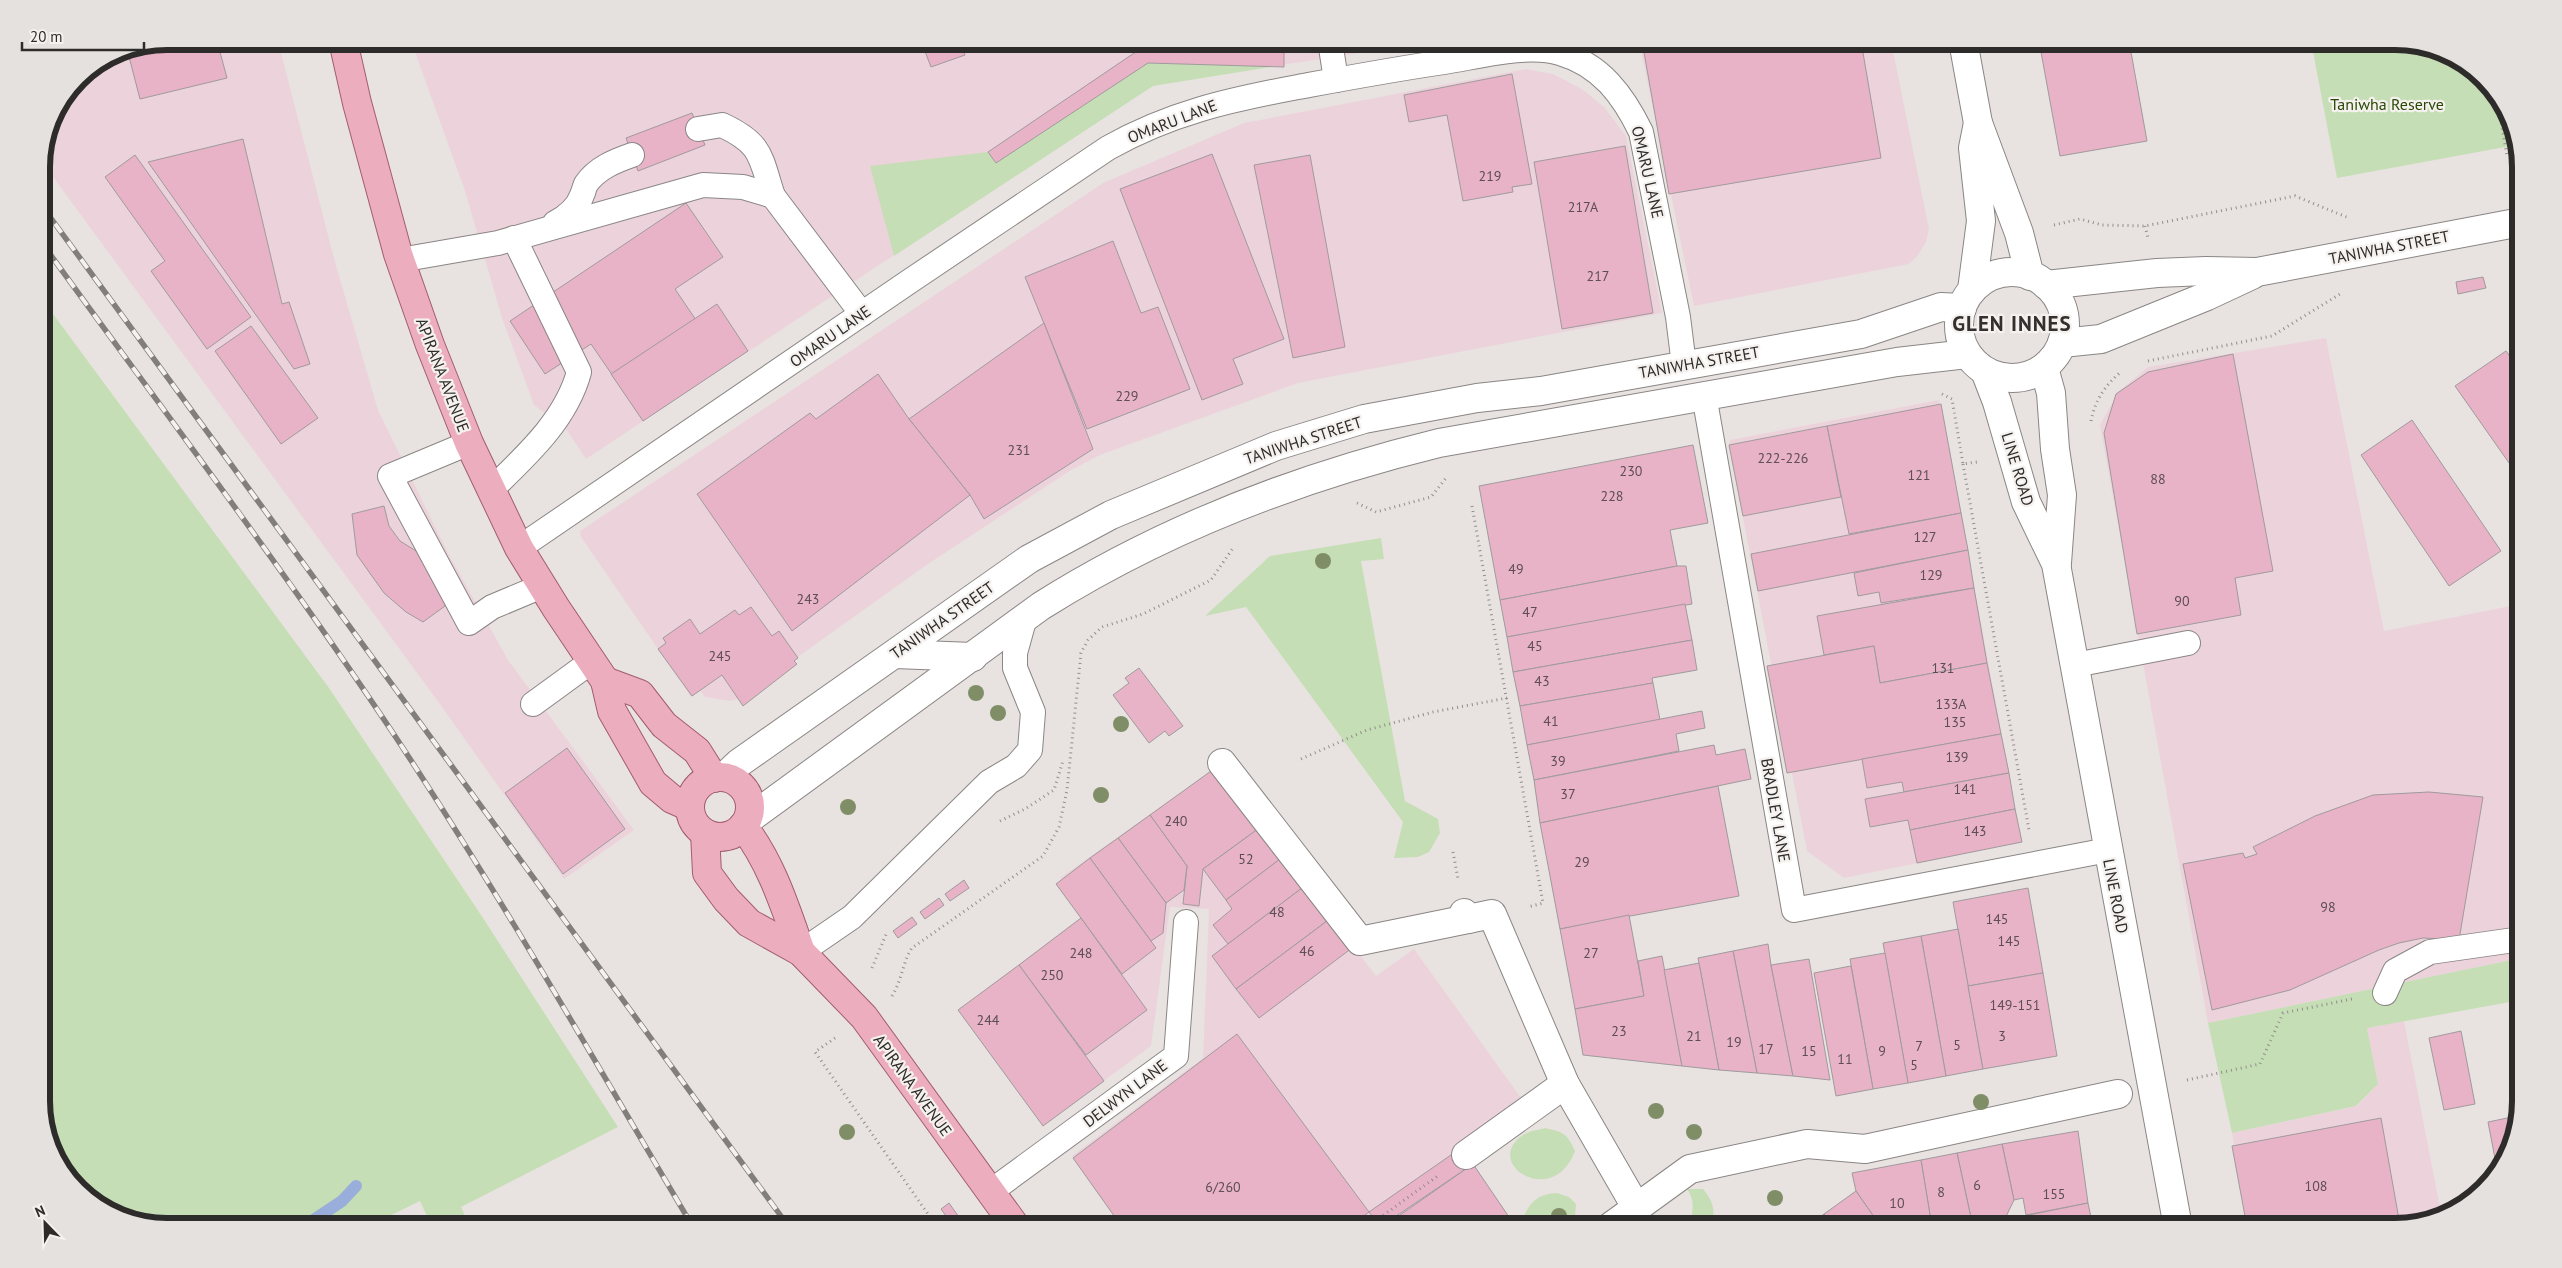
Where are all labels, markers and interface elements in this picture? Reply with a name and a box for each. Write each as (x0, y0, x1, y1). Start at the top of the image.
scale bar (22, 20, 145, 52)
text: 20 m (30, 27, 63, 46)
park label: Taniwha Reserve (2330, 94, 2444, 114)
street label: OMARU LANE (1124, 95, 1220, 147)
street label: OMARU LANE (1628, 124, 1668, 220)
house number: 219 (1479, 167, 1501, 185)
house number: 217A (1568, 198, 1599, 216)
street label: TANIWHA STREET (2327, 225, 2451, 269)
house number: 217 (1587, 267, 1609, 285)
street label: OMARU LANE (786, 301, 874, 371)
district label: GLEN INNES (1952, 310, 2072, 337)
street label: APIRANA AVENUE (412, 315, 474, 435)
street label: TANIWHA STREET (1637, 341, 1761, 382)
house number: 229 (1116, 387, 1138, 405)
street label: TANIWHA STREET (1242, 412, 1364, 468)
street label: LINE ROAD (1997, 430, 2039, 508)
house number: 231 (1008, 441, 1030, 459)
house number: 222-226 (1758, 449, 1808, 467)
house number: 230 (1620, 462, 1643, 480)
house number: 121 (1908, 466, 1930, 484)
house number: 88 (2150, 470, 2166, 488)
house number: 228 (1601, 487, 1623, 505)
house number: 127 (1914, 528, 1936, 546)
house number: 49 (1508, 560, 1524, 578)
house number: 129 (1920, 566, 1942, 584)
street label: TANIWHA STREET (886, 577, 998, 663)
house number: 243 (797, 590, 819, 608)
house number: 90 (2174, 592, 2190, 610)
house number: 47 (1522, 603, 1538, 621)
house number: 45 (1527, 637, 1543, 655)
house number: 245 (709, 647, 731, 665)
house number: 131 (1932, 659, 1954, 677)
house number: 43 (1534, 672, 1550, 690)
house number: 133A (1935, 695, 1967, 713)
house number: 41 (1543, 712, 1559, 730)
house number: 135 (1944, 713, 1966, 731)
house number: 139 (1946, 748, 1968, 766)
house number: 39 (1550, 752, 1566, 770)
street label: BRADLEY LANE (1757, 757, 1795, 863)
house number: 141 (1954, 780, 1976, 798)
house number: 37 (1560, 785, 1576, 803)
house number: 240 (1165, 812, 1188, 830)
house number: 143 (1964, 822, 1986, 840)
house number: 52 (1238, 850, 1254, 868)
house number: 29 (1574, 853, 1590, 871)
street label: LINE ROAD (2099, 857, 2133, 935)
house number: 98 (2320, 898, 2336, 916)
house number: 48 (1269, 903, 1285, 921)
house number: 145 (1986, 910, 2008, 928)
house number: 145 (1998, 932, 2020, 950)
house number: 46 (1299, 942, 1315, 960)
house number: 248 (1070, 944, 1092, 962)
house number: 27 (1583, 944, 1599, 962)
house number: 250 (1041, 966, 1064, 984)
house number: 149-151 (1990, 996, 2040, 1014)
house number: 244 (977, 1011, 1000, 1029)
house number: 23 (1611, 1022, 1627, 1040)
house number: 21 (1686, 1027, 1702, 1045)
house number: 3 (1998, 1027, 2006, 1045)
street label: APIRANA AVENUE (869, 1030, 957, 1140)
house number: 19 (1726, 1033, 1742, 1051)
house number: 5 (1953, 1036, 1961, 1054)
house number: 7 (1915, 1037, 1923, 1055)
house number: 17 (1758, 1040, 1774, 1058)
house number: 15 (1801, 1042, 1817, 1060)
house number: 9 (1878, 1042, 1886, 1060)
house number: 11 (1837, 1050, 1853, 1068)
street label: DELWYN LANE (1079, 1055, 1171, 1131)
house number: 5 (1910, 1056, 1918, 1074)
house number: 6 (1973, 1176, 1981, 1194)
house number: 108 (2305, 1177, 2327, 1195)
house number: 6/260 (1205, 1178, 1241, 1196)
house number: 8 (1937, 1183, 1945, 1201)
house number: 155 (2043, 1185, 2065, 1203)
house number: 10 (1889, 1194, 1905, 1212)
north arrow (20, 1198, 70, 1248)
text: N (32, 1201, 48, 1221)

